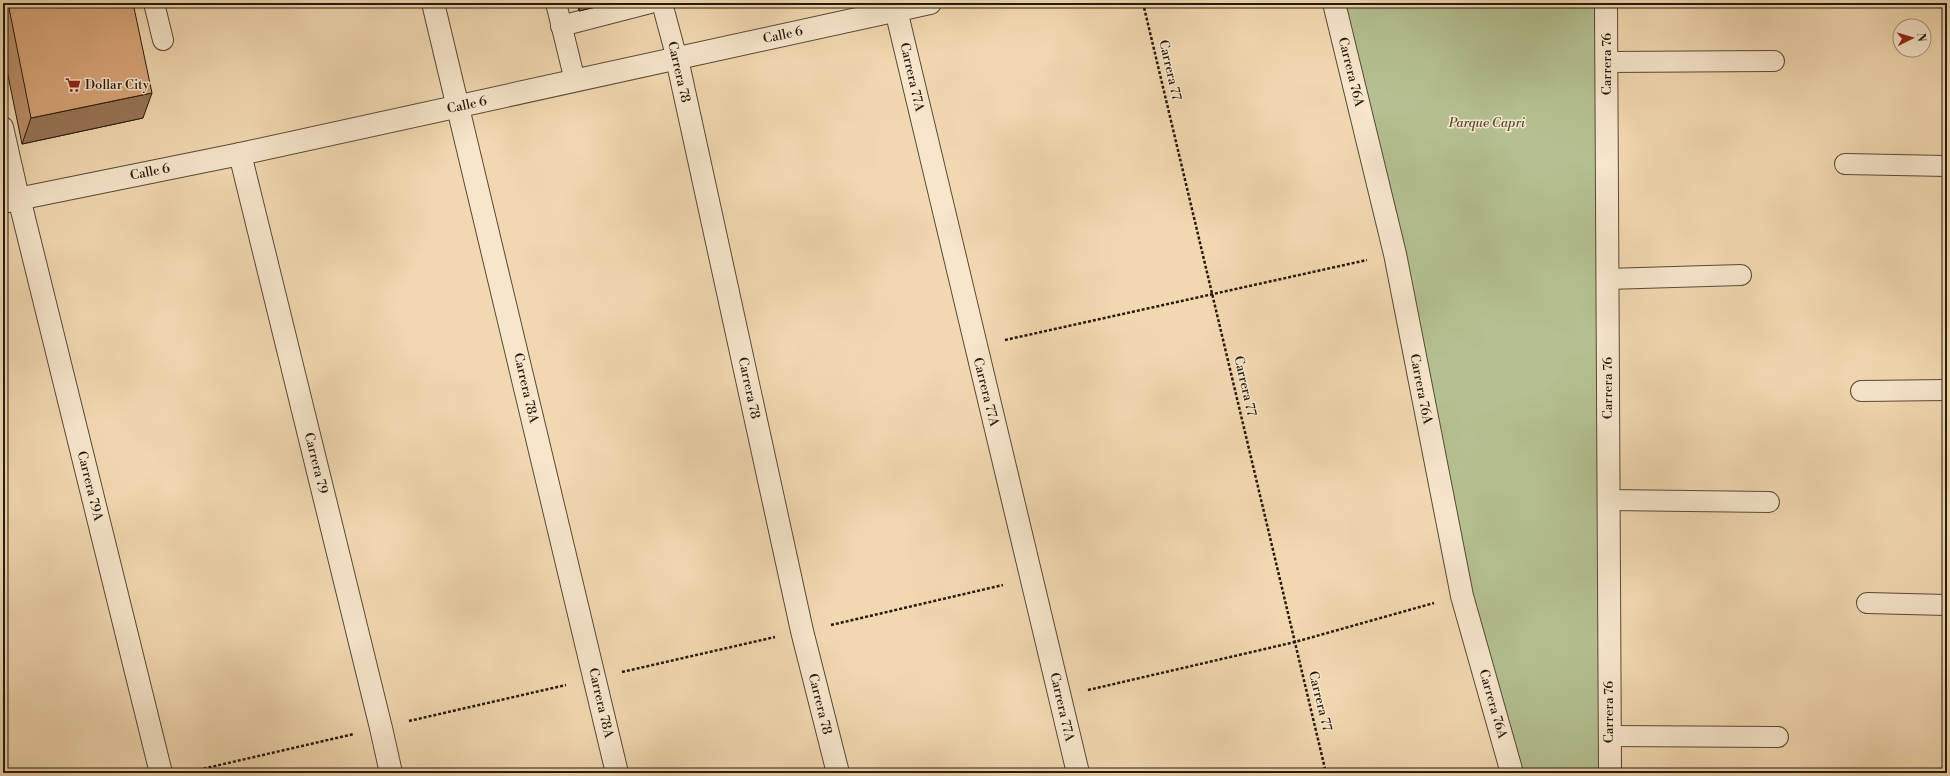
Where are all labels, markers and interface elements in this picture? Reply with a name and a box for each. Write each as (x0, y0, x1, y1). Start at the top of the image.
north arrow (1892, 18, 1932, 58)
street label: Calle 6 (762, 23, 805, 47)
text: N (1914, 32, 1928, 42)
street label: Carrera 76 (1599, 33, 1615, 95)
street label: Carrera 76A (1335, 36, 1368, 110)
street label: Carrera 77 (1155, 38, 1185, 102)
street label: Carrera 78 (664, 40, 694, 104)
street label: Carrera 77A (896, 41, 928, 114)
supermarket icon: Dollar City (64, 76, 82, 94)
place label: Dollar City (85, 77, 150, 93)
street label: Calle 6 (446, 93, 489, 117)
park label: Parque Capri (1448, 115, 1526, 131)
street label: Calle 6 (129, 160, 171, 184)
street label: Carrera 78A (510, 351, 542, 426)
street label: Carrera 76A (1406, 353, 1436, 427)
street label: Carrera 77 (1230, 354, 1260, 418)
street label: Carrera 78 (735, 356, 763, 420)
street label: Carrera 77A (970, 356, 1003, 429)
street label: Carrera 76 (1600, 357, 1616, 419)
street label: Carrera 79 (301, 431, 331, 495)
street label: Carrera 79A (74, 449, 107, 524)
street label: Carrera 78A (585, 666, 617, 741)
street label: Carrera 76A (1475, 668, 1511, 741)
street label: Carrera 77 (1305, 669, 1335, 733)
street label: Carrera 77A (1046, 671, 1078, 744)
street label: Carrera 78 (805, 672, 835, 736)
street label: Carrera 76 (1601, 681, 1617, 743)

